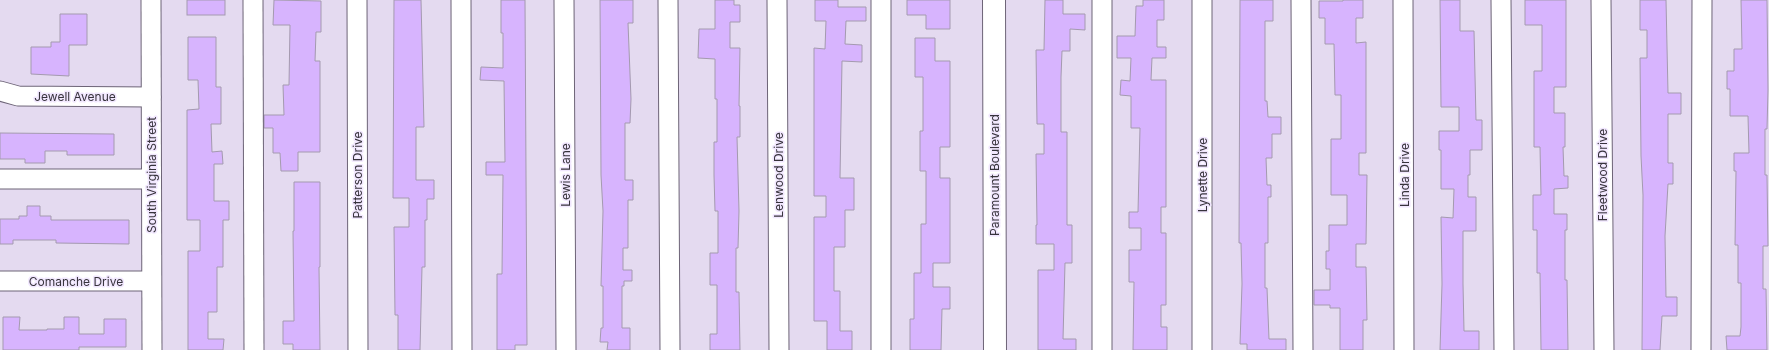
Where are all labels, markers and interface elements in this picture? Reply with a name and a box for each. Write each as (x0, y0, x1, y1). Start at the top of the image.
street label: Jewell Avenue (34, 89, 116, 104)
street label: Paramount Boulevard (987, 114, 1002, 236)
street label: South Virginia Street (144, 117, 159, 233)
street label: Fleetwood Drive (1595, 129, 1610, 221)
street label: Patterson Drive (350, 131, 365, 219)
street label: Lenwood Drive (771, 132, 786, 218)
street label: Lynette Drive (1195, 138, 1210, 212)
street label: Lewis Lane (558, 143, 573, 207)
street label: Linda Drive (1397, 143, 1412, 207)
street label: Comanche Drive (29, 274, 123, 289)

